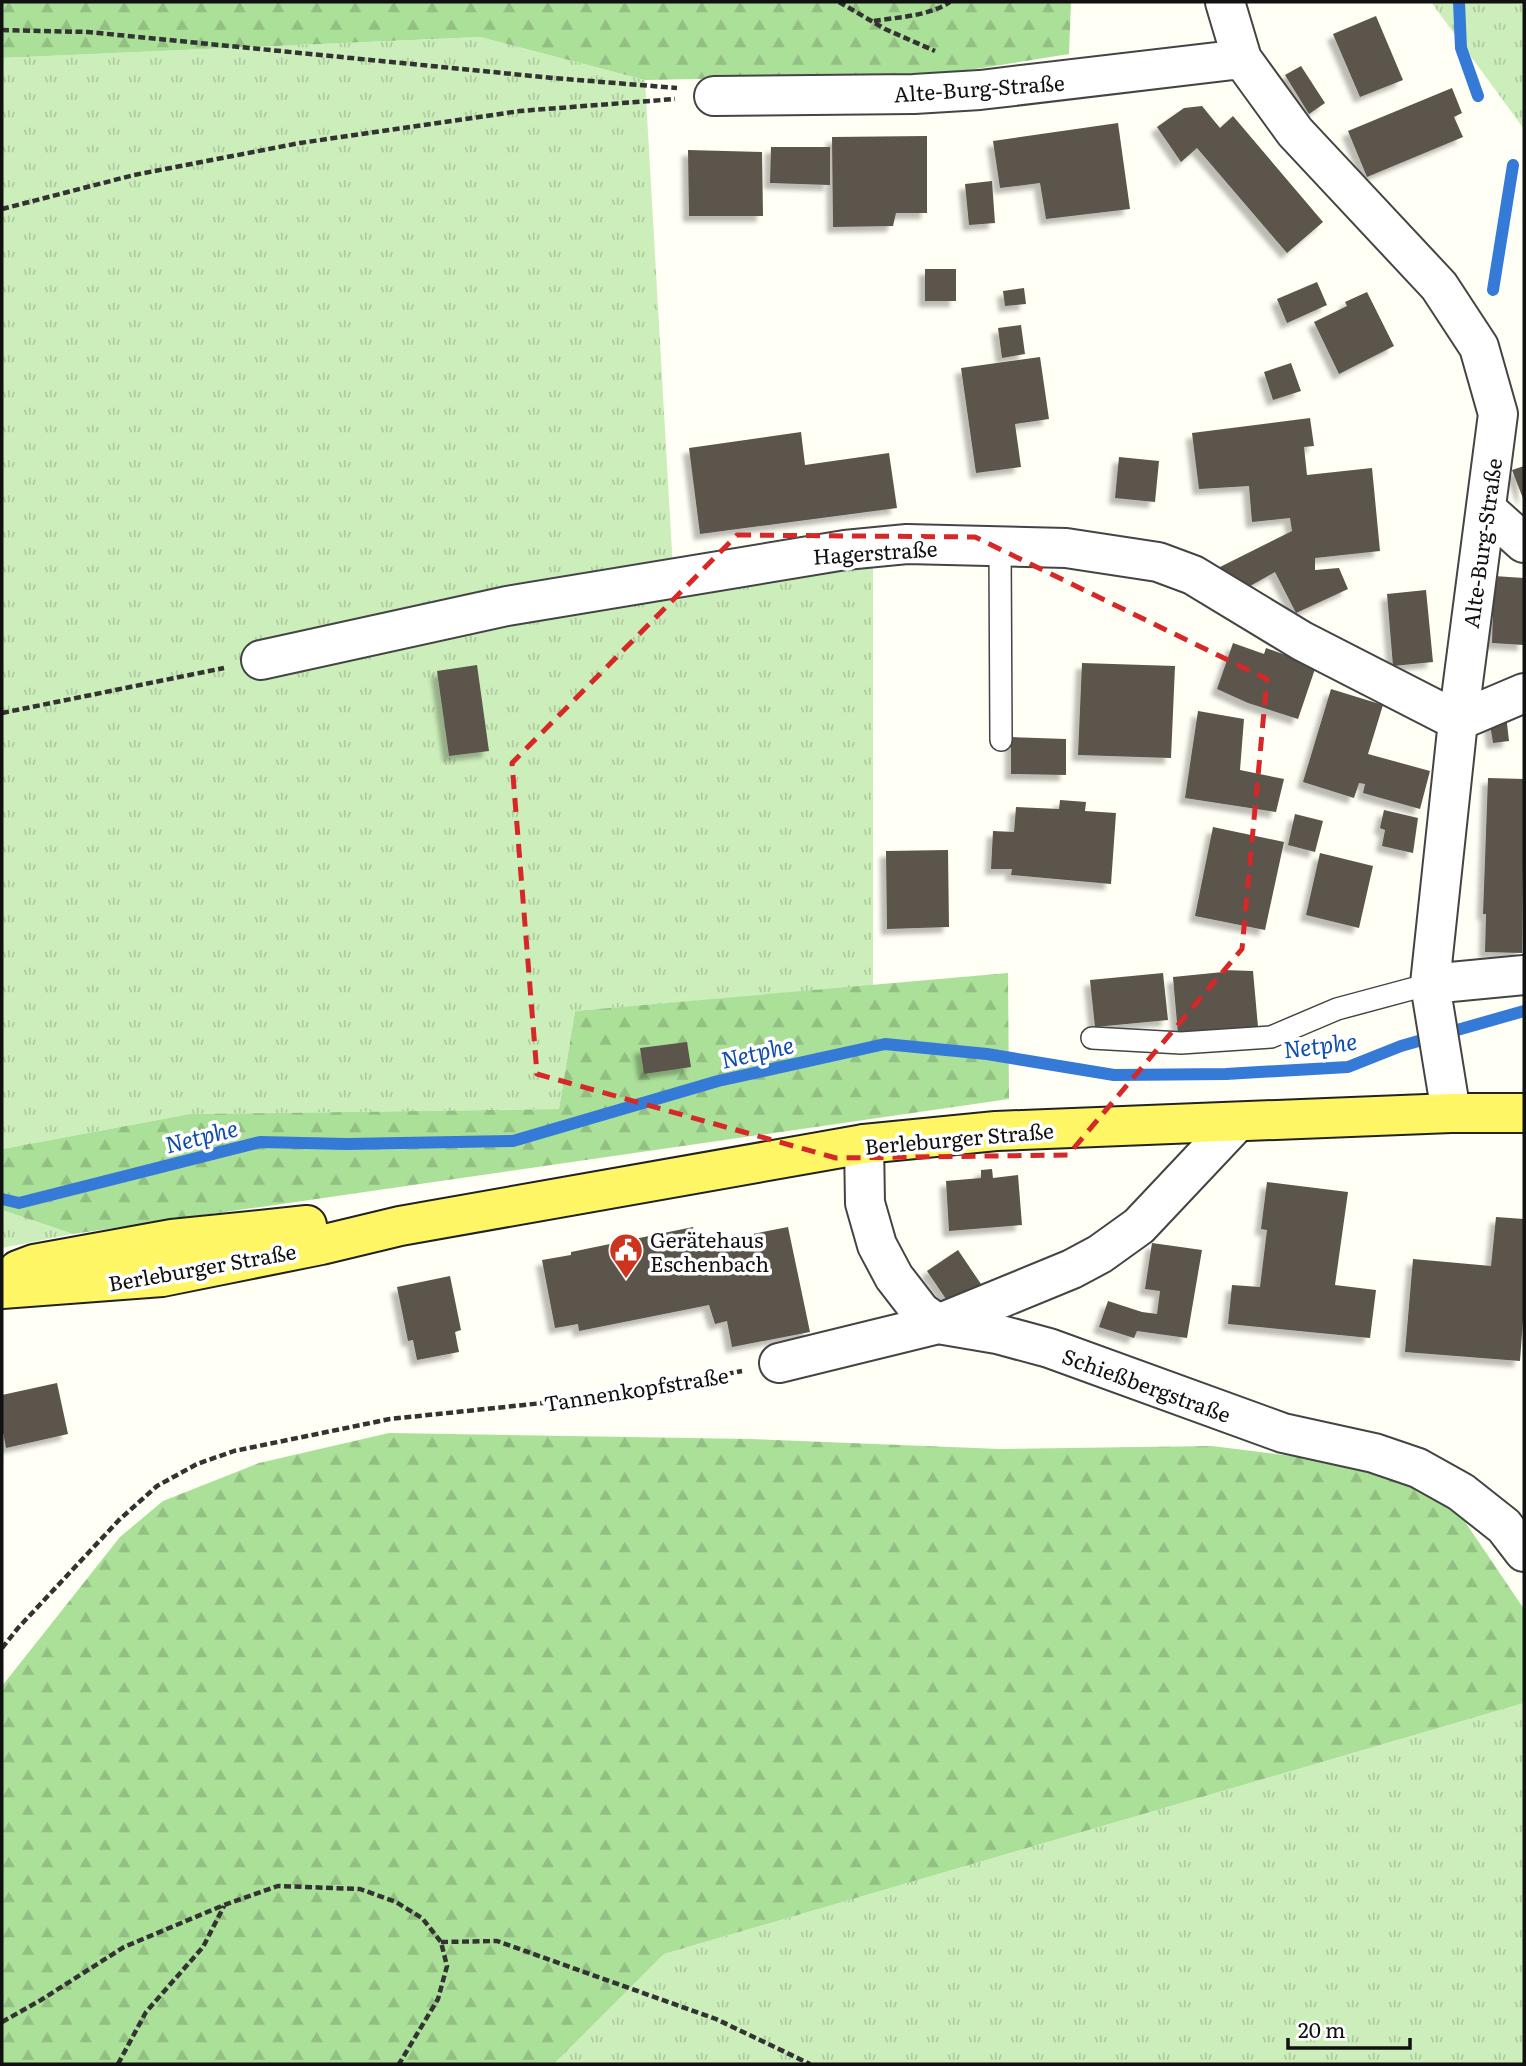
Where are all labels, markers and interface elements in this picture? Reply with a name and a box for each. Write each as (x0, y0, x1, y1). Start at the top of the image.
street label: Alte-Burg-Straße (892, 66, 1066, 108)
street label: Alte-Burg-Straße (1454, 456, 1508, 630)
street label: Hagerstraße (812, 531, 938, 571)
water label: Netphe (1281, 1023, 1359, 1065)
water label: Netphe (717, 1026, 797, 1076)
water label: Netphe (161, 1110, 241, 1160)
street label: Berleburger Straße (863, 1113, 1055, 1161)
place label: Gerätehaus Eschenbach (650, 1223, 769, 1278)
public building icon: Gerätehaus Eschenbach (607, 1231, 645, 1280)
street label: Berleburger Straße (106, 1234, 298, 1298)
street label: Schießbergstraße (1058, 1339, 1236, 1429)
street label: Tannenkopfstraße (542, 1358, 731, 1418)
scale bar (1288, 2007, 1410, 2050)
text: 20 m (1298, 2013, 1345, 2044)

